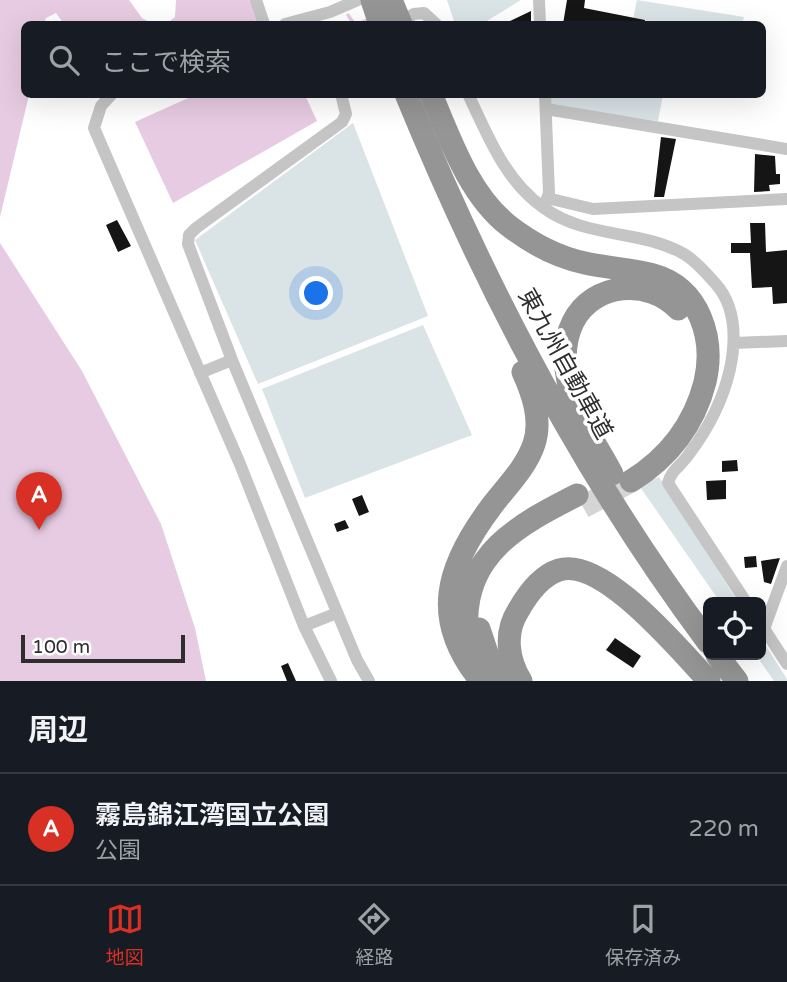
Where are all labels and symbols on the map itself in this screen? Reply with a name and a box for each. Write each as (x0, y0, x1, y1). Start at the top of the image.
your location (299, 276, 333, 310)
street label: 東九州自動車道 (512, 284, 618, 444)
pin: A (16, 472, 62, 530)
scale bar (21, 632, 186, 664)

